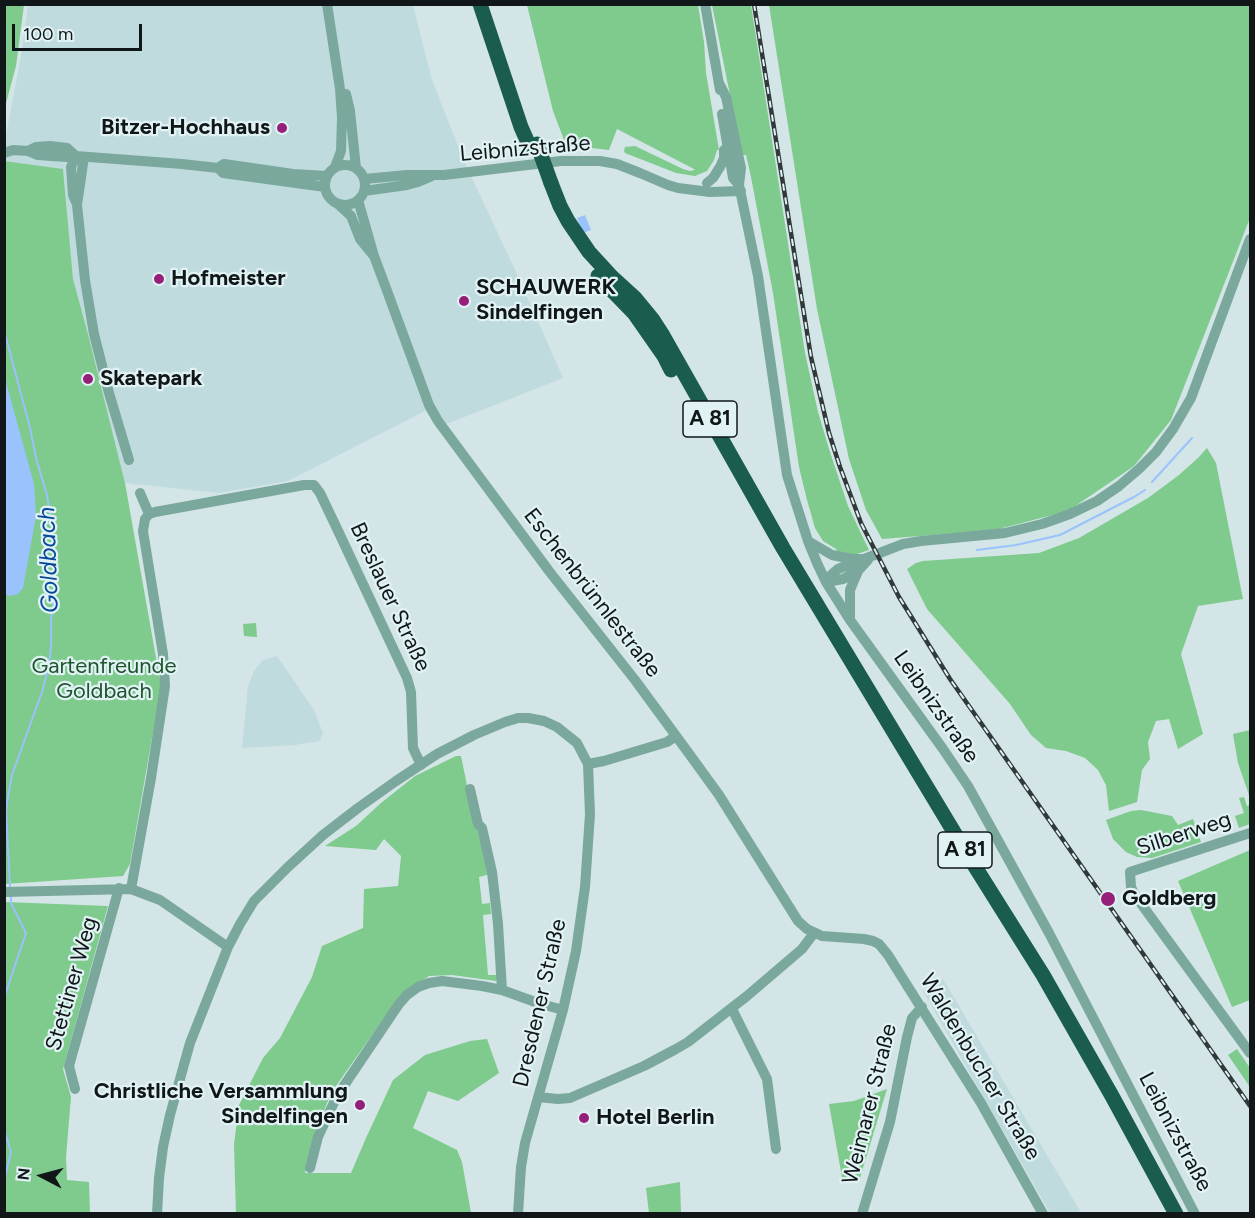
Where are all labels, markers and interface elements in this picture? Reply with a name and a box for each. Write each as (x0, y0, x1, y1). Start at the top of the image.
scale bar (15, 12, 146, 50)
text: 100 m (23, 23, 73, 45)
place label: Bitzer-Hochhaus (101, 115, 270, 141)
marker: Bitzer-Hochhaus (275, 121, 289, 135)
street label: Leibnizstraße (458, 130, 592, 168)
place label: Hofmeister (171, 266, 285, 292)
marker: Hofmeister (152, 272, 166, 286)
place label: SCHAUWERK Sindelfingen (476, 275, 616, 326)
marker: SCHAUWERK Sindelfingen (457, 294, 471, 308)
place label: Skatepark (100, 366, 202, 392)
marker: Skatepark (81, 372, 95, 386)
road number: A 81 (683, 401, 737, 437)
street label: Eschenbrünnlestraße (518, 503, 666, 683)
water label: Goldbach (33, 506, 65, 614)
street label: Breslauer Straße (344, 518, 436, 676)
street label: Leibnizstraße (888, 646, 984, 768)
park label: Gartenfreunde Goldbach (32, 654, 176, 706)
street label: Silberweg (1133, 806, 1235, 862)
road number: A 81 (938, 832, 992, 868)
place label: Goldberg (1122, 886, 1216, 912)
marker: Goldberg (1099, 890, 1117, 908)
street label: Stettiner Weg (40, 914, 104, 1054)
street label: Dresdener Straße (508, 916, 572, 1090)
street label: Waldenbucher Straße (914, 969, 1046, 1165)
street label: Weimarer Straße (837, 1021, 903, 1187)
street label: Leibnizstraße (1133, 1068, 1217, 1196)
place label: Christliche Versammlung Sindelfingen (94, 1079, 348, 1130)
marker: Christliche Versammlung Sindelfingen (353, 1098, 367, 1112)
place label: Hotel Berlin (596, 1105, 714, 1131)
marker: Hotel Berlin (577, 1111, 591, 1125)
north arrow (12, 1146, 72, 1206)
text: N (14, 1167, 34, 1181)

